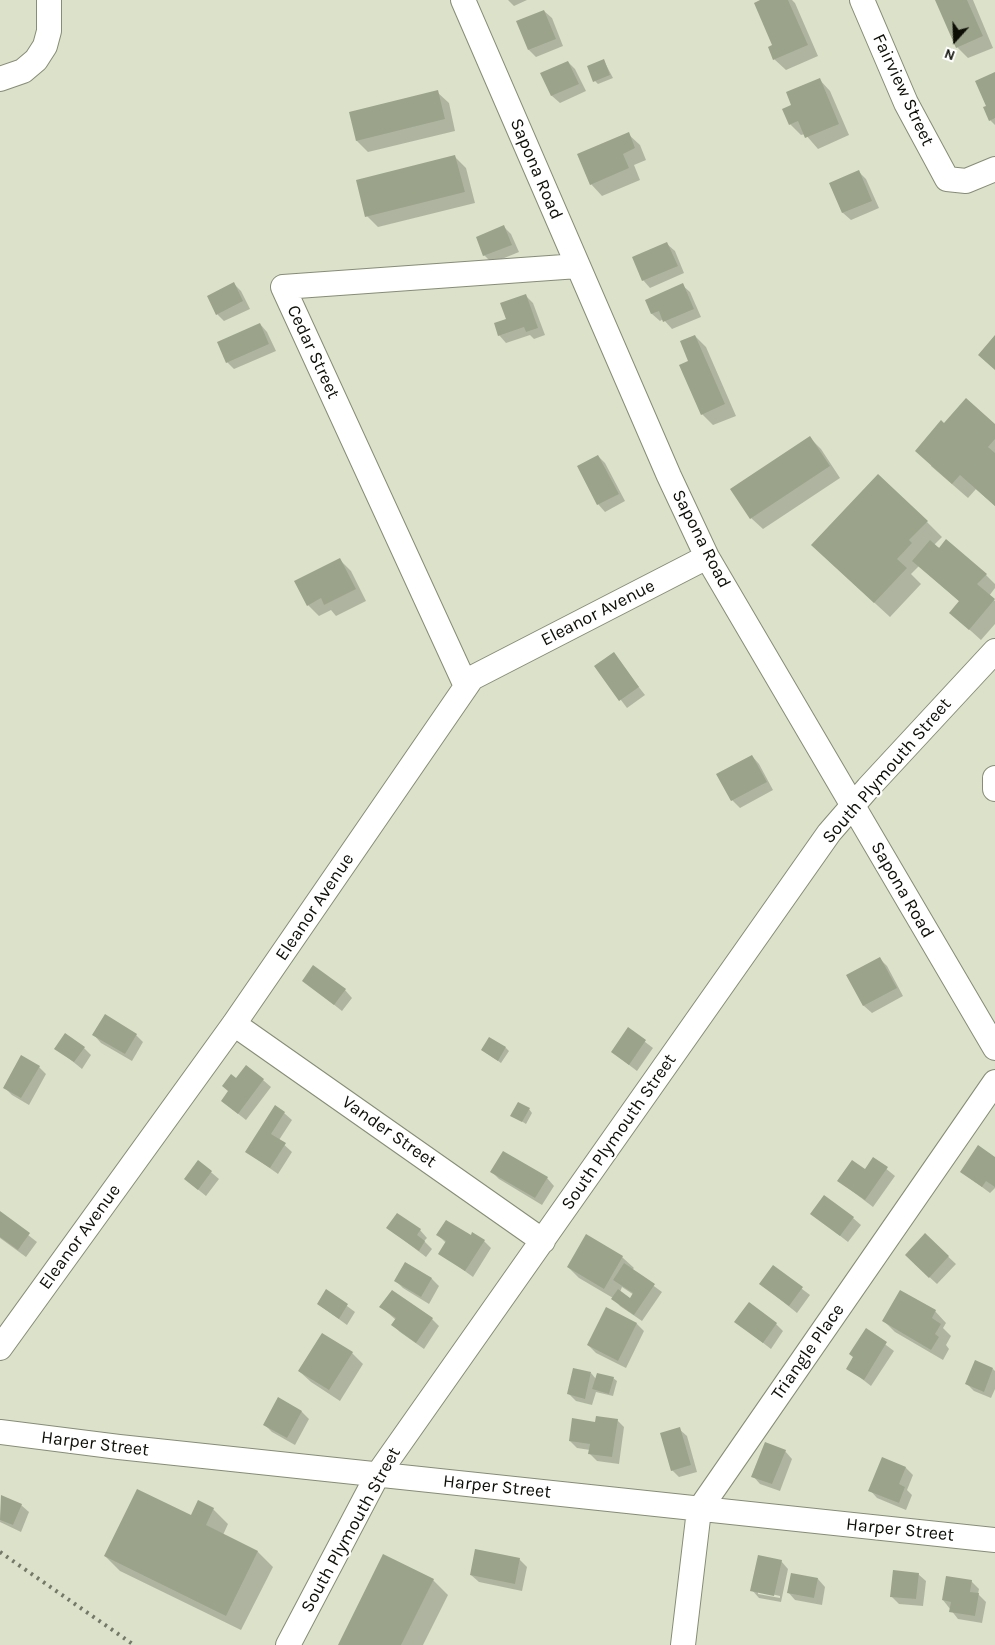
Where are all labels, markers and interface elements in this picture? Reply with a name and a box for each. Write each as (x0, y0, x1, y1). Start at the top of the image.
north arrow (930, 15, 980, 65)
street label: Fairview Street (868, 31, 938, 149)
text: N (942, 45, 957, 64)
street label: Sapona Road (505, 115, 567, 223)
street label: Cedar Street (282, 302, 344, 402)
street label: Sapona Road (667, 486, 735, 592)
street label: Eleanor Avenue (537, 575, 659, 651)
street label: South Plymouth Street (818, 694, 956, 848)
street label: Sapona Road (866, 838, 938, 942)
street label: Eleanor Avenue (271, 849, 359, 965)
street label: South Plymouth Street (557, 1050, 681, 1214)
street label: Vander Street (338, 1091, 440, 1173)
street label: Eleanor Avenue (35, 1180, 125, 1294)
street label: Triangle Place (767, 1300, 849, 1404)
street label: Harper Street (40, 1427, 150, 1461)
street label: South Plymouth Street (297, 1444, 405, 1616)
street label: Harper Street (442, 1471, 552, 1503)
street label: Harper Street (845, 1514, 955, 1546)

